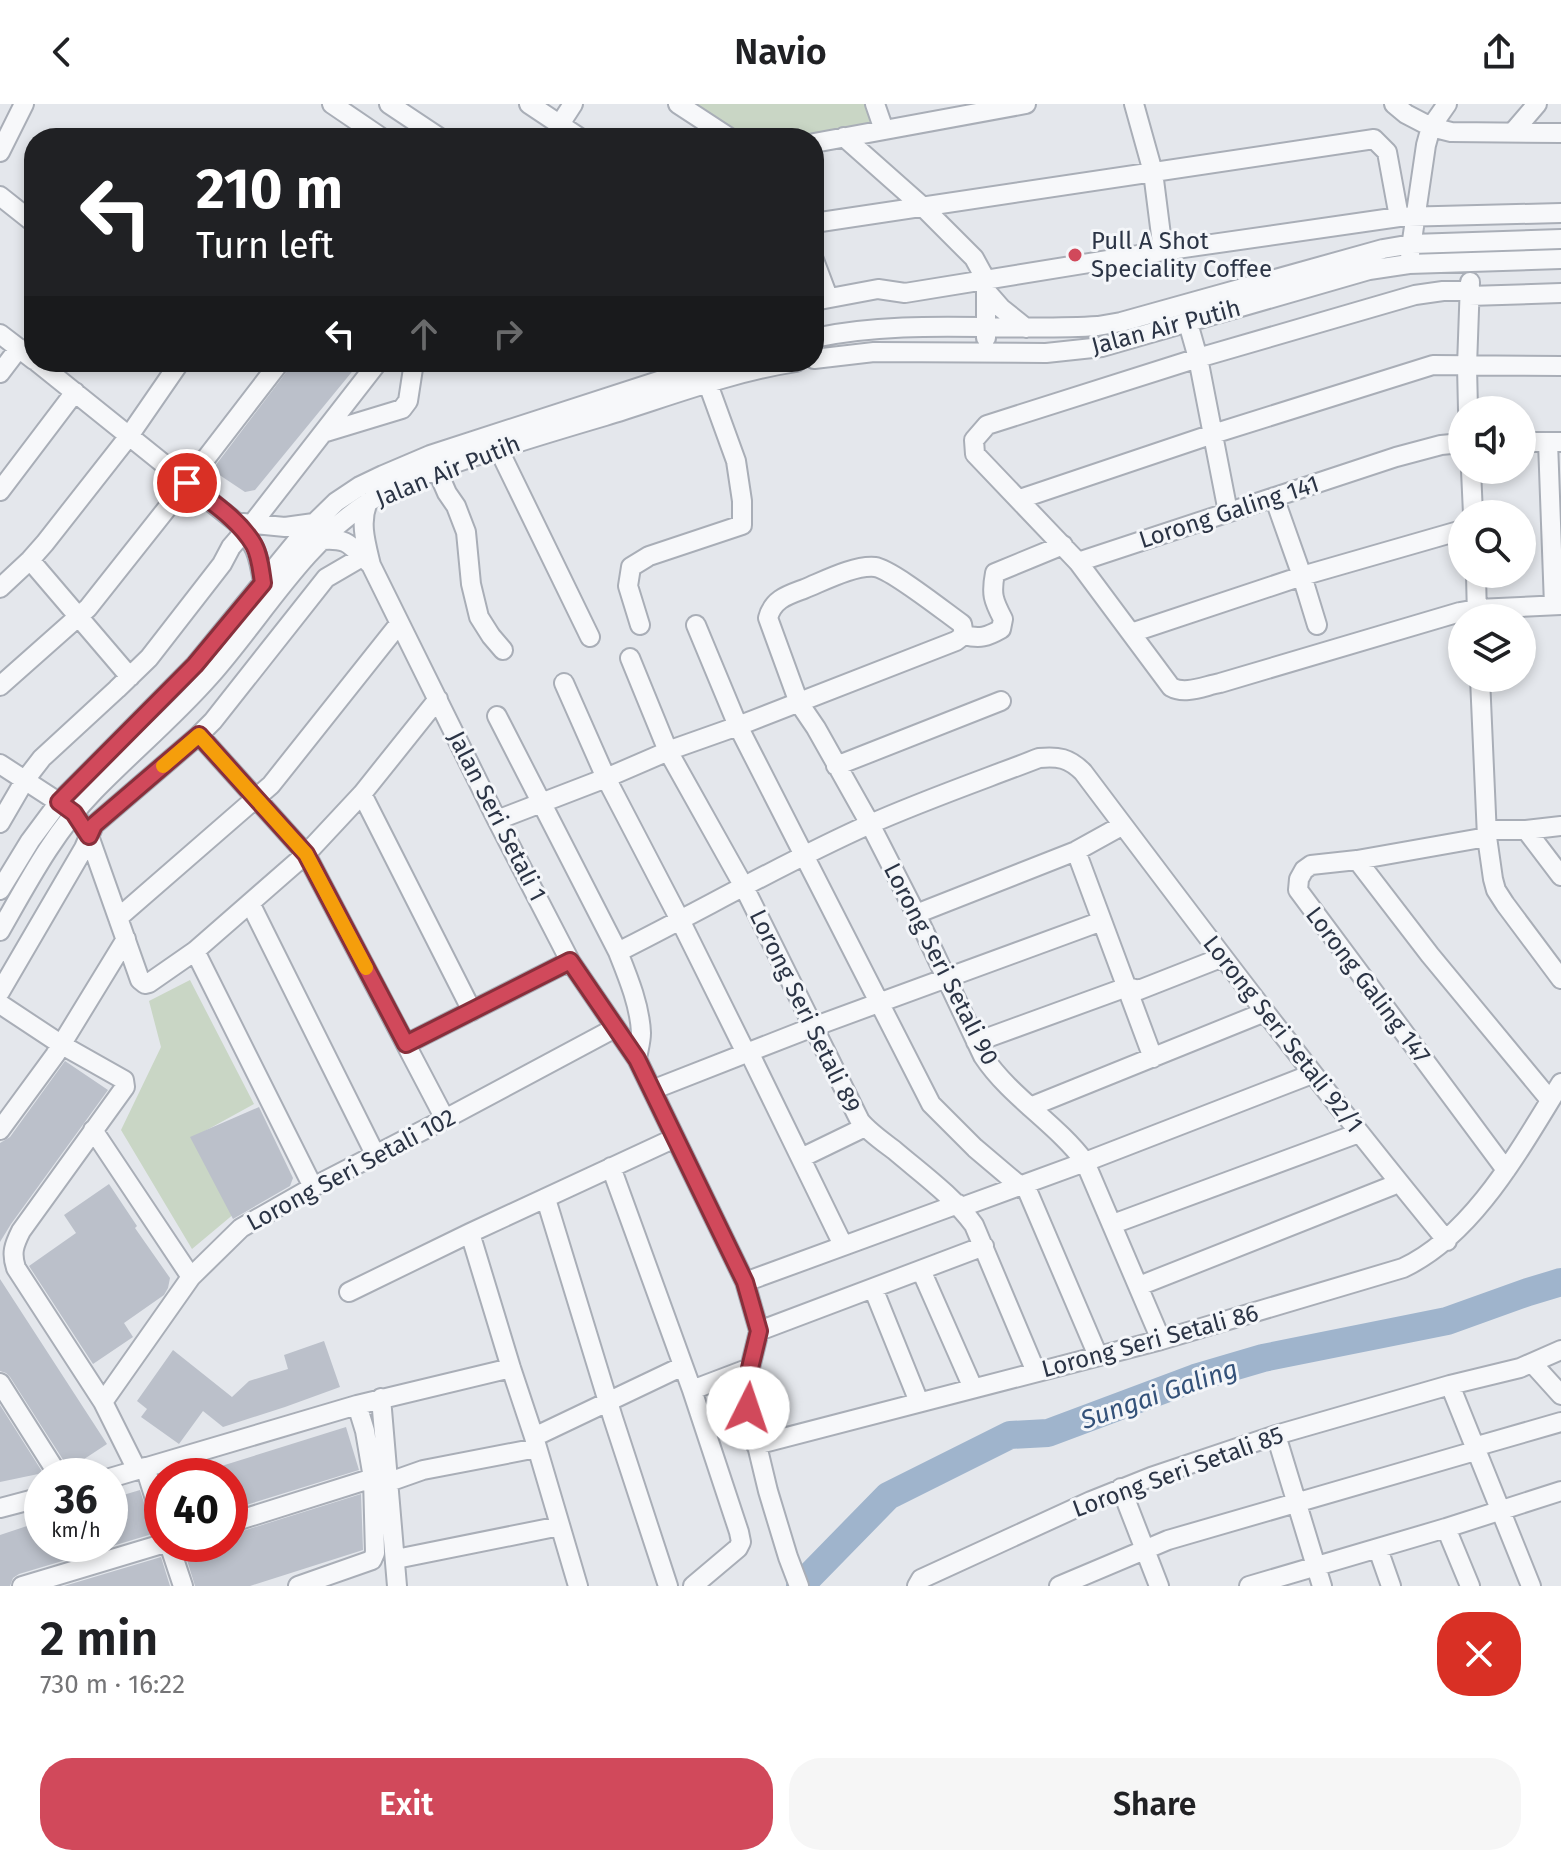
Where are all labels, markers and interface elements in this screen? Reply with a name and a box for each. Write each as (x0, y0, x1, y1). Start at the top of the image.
icon: back (40, 30, 84, 74)
text: Navio (734, 30, 827, 74)
icon: share (1477, 30, 1521, 74)
text: 210 m (196, 156, 343, 223)
icon: left (64, 160, 168, 264)
text: Turn left (196, 224, 334, 268)
place label: Pull A Shot Speciality Coffee (1091, 227, 1272, 283)
marker: Pull A Shot Speciality Coffee (1066, 246, 1084, 264)
street label: Jalan Air Putih (1088, 294, 1244, 360)
icon: left (318, 312, 362, 356)
icon: ahead (402, 312, 446, 356)
icon: right (486, 312, 530, 356)
map controls (1448, 396, 1536, 692)
button: sound (1448, 396, 1536, 484)
street label: Jalan Air Putih (372, 429, 524, 513)
pin (153, 449, 221, 517)
icon: arrive (165, 461, 209, 505)
street label: Lorong Galing 141 (1135, 470, 1323, 554)
button: search (1448, 500, 1536, 588)
button: layers (1448, 604, 1536, 692)
street label: Jalan Seri Setali 1 (442, 726, 552, 906)
street label: Lorong Seri Setali 90 (878, 858, 1004, 1070)
street label: Lorong Galing 147 (1300, 901, 1436, 1069)
street label: Lorong Seri Setali 89 (744, 905, 866, 1117)
street label: Lorong Seri Setali 92/1 (1197, 930, 1369, 1138)
street label: Lorong Seri Setali 102 (242, 1103, 460, 1237)
street label: Lorong Seri Setali 86 (1039, 1299, 1261, 1383)
water label: Sungai Galing (1076, 1353, 1242, 1436)
position arrow (706, 1366, 790, 1450)
street label: Lorong Seri Setali 85 (1069, 1421, 1287, 1523)
speed limit sign: 40 (144, 1458, 248, 1562)
text: 36 (54, 1476, 98, 1524)
text: km/h (51, 1518, 101, 1542)
text: 2 min (40, 1610, 158, 1668)
button: close (1437, 1612, 1521, 1696)
text: 730 m · 16:22 (40, 1669, 185, 1700)
button: Exit (40, 1758, 773, 1850)
button: Share (789, 1758, 1521, 1850)

